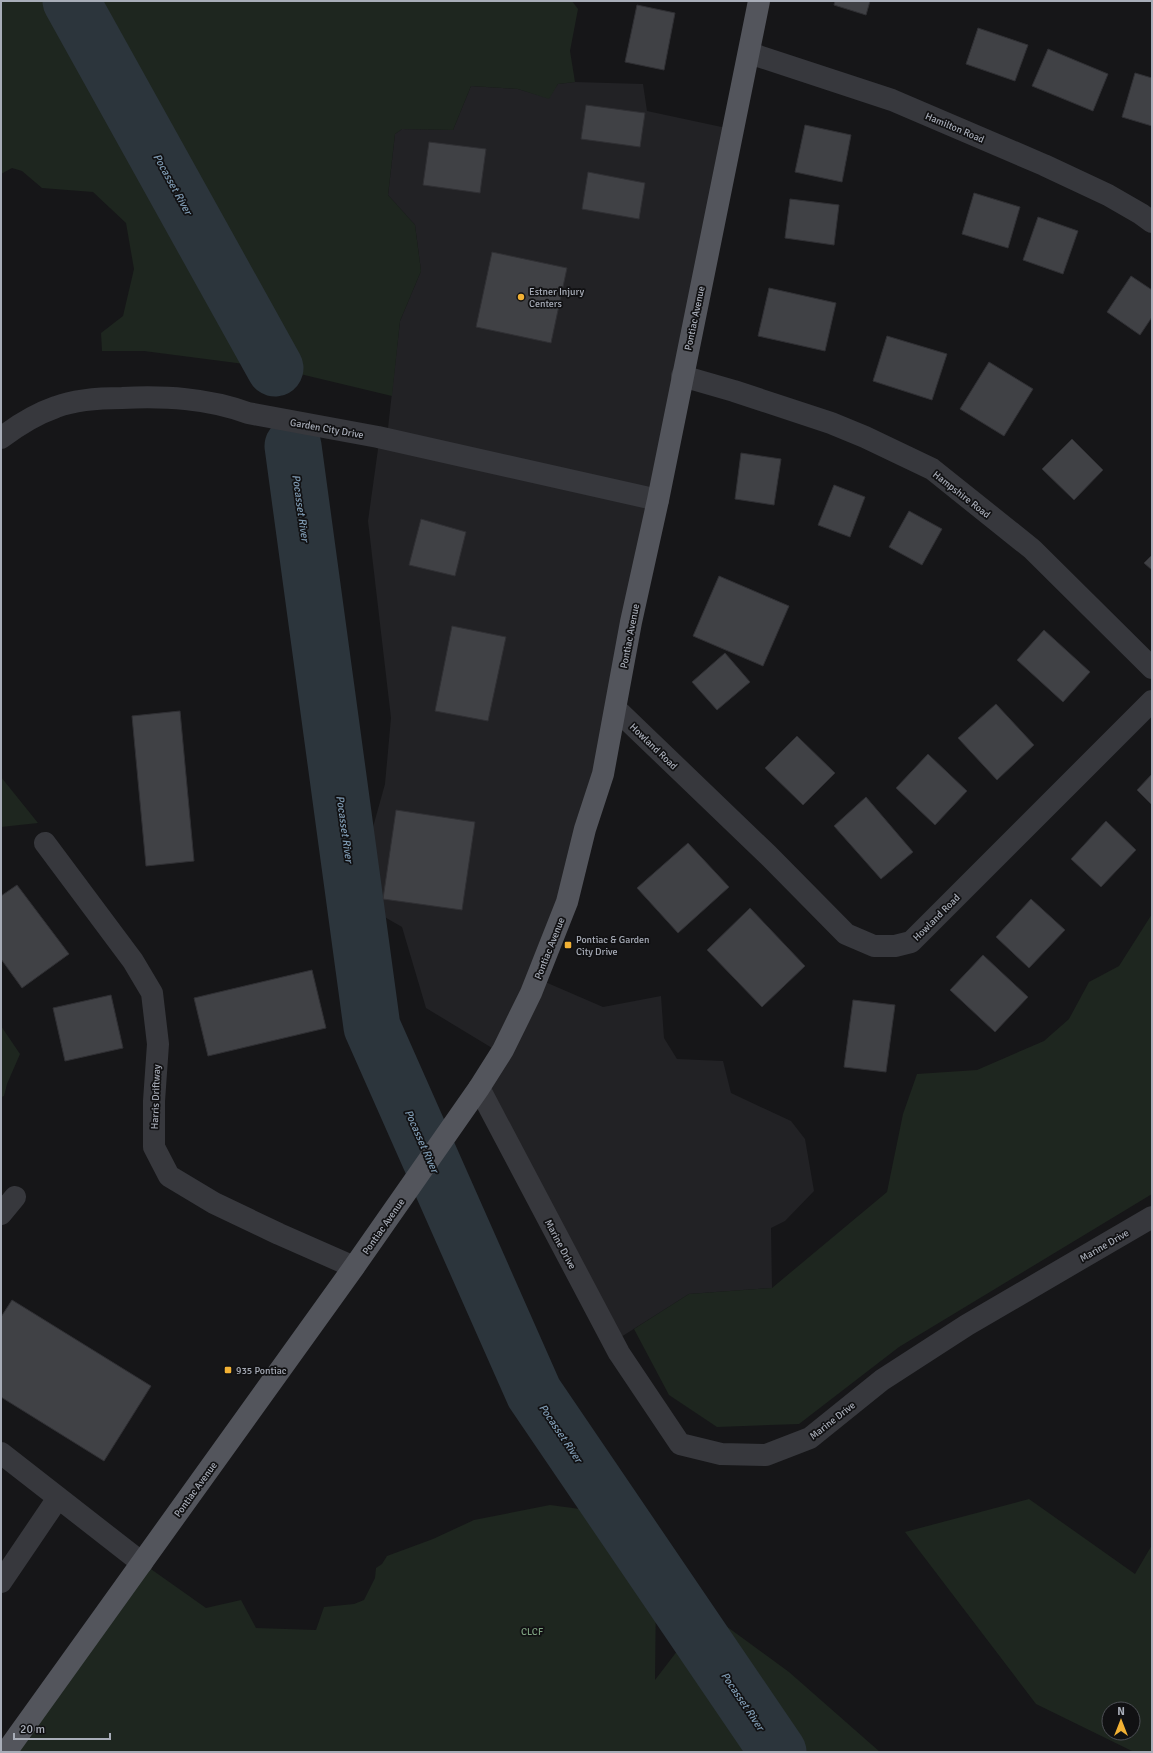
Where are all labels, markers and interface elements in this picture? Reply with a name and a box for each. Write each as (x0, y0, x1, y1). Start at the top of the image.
street label: Hamilton Road (923, 110, 986, 146)
water label: Pocasset River (150, 151, 196, 219)
street label: Pontiac Avenue (682, 285, 708, 352)
place label: Estner Injury Centers (529, 286, 584, 310)
marker: Estner Injury Centers (516, 292, 526, 302)
street label: Garden City Drive (289, 417, 365, 441)
street label: Hampshire Road (930, 469, 993, 521)
water label: Pocasset River (289, 474, 312, 544)
street label: Pontiac Avenue (618, 603, 642, 670)
street label: Howland Road (627, 721, 680, 772)
water label: Pocasset River (333, 795, 356, 865)
street label: Howland Road (911, 892, 963, 944)
street label: Pontiac Avenue (532, 916, 568, 981)
place label: Pontiac & Garden City Drive (576, 934, 650, 958)
marker: Pontiac & Garden City Drive (563, 940, 573, 950)
street label: Harris Driftway (149, 1064, 163, 1130)
water label: Pocasset River (402, 1108, 442, 1177)
street label: Pontiac Avenue (360, 1196, 408, 1257)
street label: Marine Drive (542, 1217, 578, 1271)
street label: Marine Drive (1078, 1227, 1131, 1265)
marker: 935 Pontiac (223, 1365, 233, 1375)
place label: 935 Pontiac (236, 1365, 287, 1377)
street label: Marine Drive (807, 1399, 858, 1442)
water label: Pocasset River (536, 1402, 586, 1467)
street label: Pontiac Avenue (172, 1460, 220, 1520)
park label: CLCF (521, 1626, 543, 1638)
water label: Pocasset River (718, 1670, 768, 1735)
north arrow (1101, 1701, 1141, 1741)
text: N (1117, 1705, 1125, 1718)
scale bar (14, 1715, 110, 1741)
text: 20 m (20, 1722, 45, 1737)

